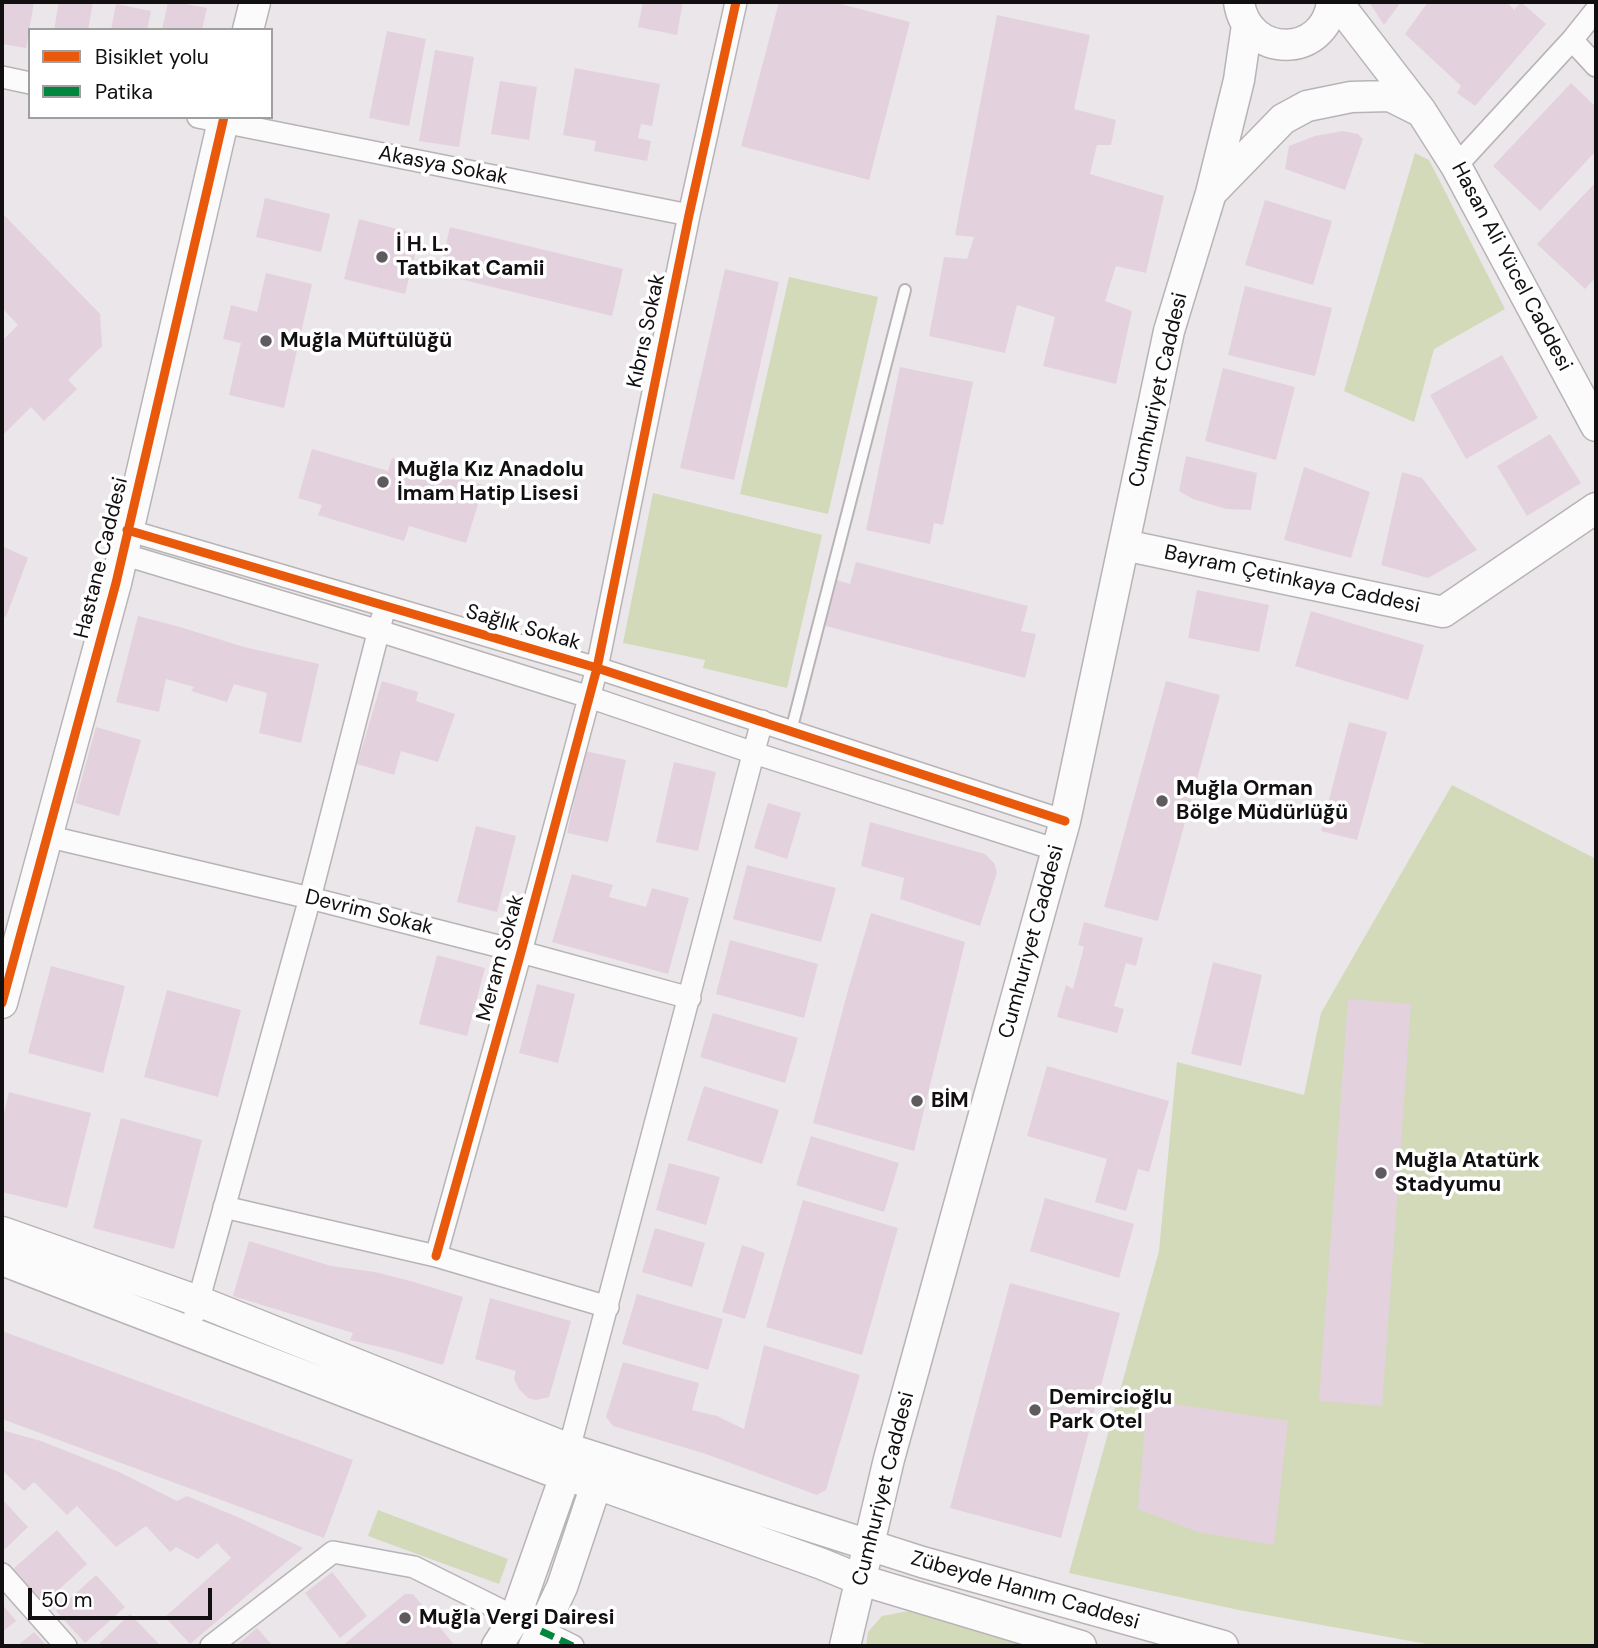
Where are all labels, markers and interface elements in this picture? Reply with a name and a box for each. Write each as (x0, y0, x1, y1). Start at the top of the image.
legend (28, 28, 273, 119)
text: Bisiklet yolu (95, 43, 209, 71)
text: Patika (95, 78, 153, 106)
street label: Akasya Sokak (376, 141, 510, 191)
street label: Hasan Ali Yücel Caddesi (1445, 158, 1577, 376)
place label: İ H. L. Tatbikat Camii (396, 232, 545, 282)
marker: İ H. L. Tatbikat Camii (374, 249, 390, 265)
street label: Kıbrıs Sokak (623, 272, 671, 390)
street label: Cumhuriyet Caddesi (1124, 290, 1194, 490)
place label: Muğla Müftülüğü (280, 328, 452, 354)
marker: Muğla Müftülüğü (258, 333, 274, 349)
place label: Muğla Kız Anadolu İmam Hatip Lisesi (397, 457, 584, 507)
marker: Muğla Kız Anadolu İmam Hatip Lisesi (375, 474, 391, 490)
street label: Hastane Caddesi (70, 475, 134, 641)
street label: Bayram Çetinkaya Caddesi (1162, 541, 1422, 619)
street label: Sağlık Sokak (463, 600, 583, 656)
place label: Muğla Orman Bölge Müdürlüğü (1176, 776, 1348, 826)
marker: Muğla Orman Bölge Müdürlüğü (1154, 793, 1170, 809)
street label: Cumhuriyet Caddesi (994, 843, 1070, 1041)
street label: Devrim Sokak (302, 885, 436, 941)
street label: Meram Sokak (472, 892, 530, 1024)
place label: BİM (931, 1088, 969, 1114)
marker: BİM (909, 1093, 925, 1109)
place label: Muğla Atatürk Stadyumu (1395, 1148, 1540, 1198)
marker: Muğla Atatürk Stadyumu (1373, 1165, 1389, 1181)
place label: Demircioğlu Park Otel (1049, 1385, 1172, 1435)
street label: Cumhuriyet Caddesi (848, 1389, 920, 1589)
marker: Demircioğlu Park Otel (1027, 1402, 1043, 1418)
street label: Zübeyde Hanım Caddesi (908, 1546, 1142, 1636)
scale bar (32, 1574, 215, 1618)
text: 50 m (41, 1586, 92, 1614)
place label: Muğla Vergi Dairesi (419, 1605, 615, 1631)
marker: Muğla Vergi Dairesi (397, 1610, 413, 1626)

